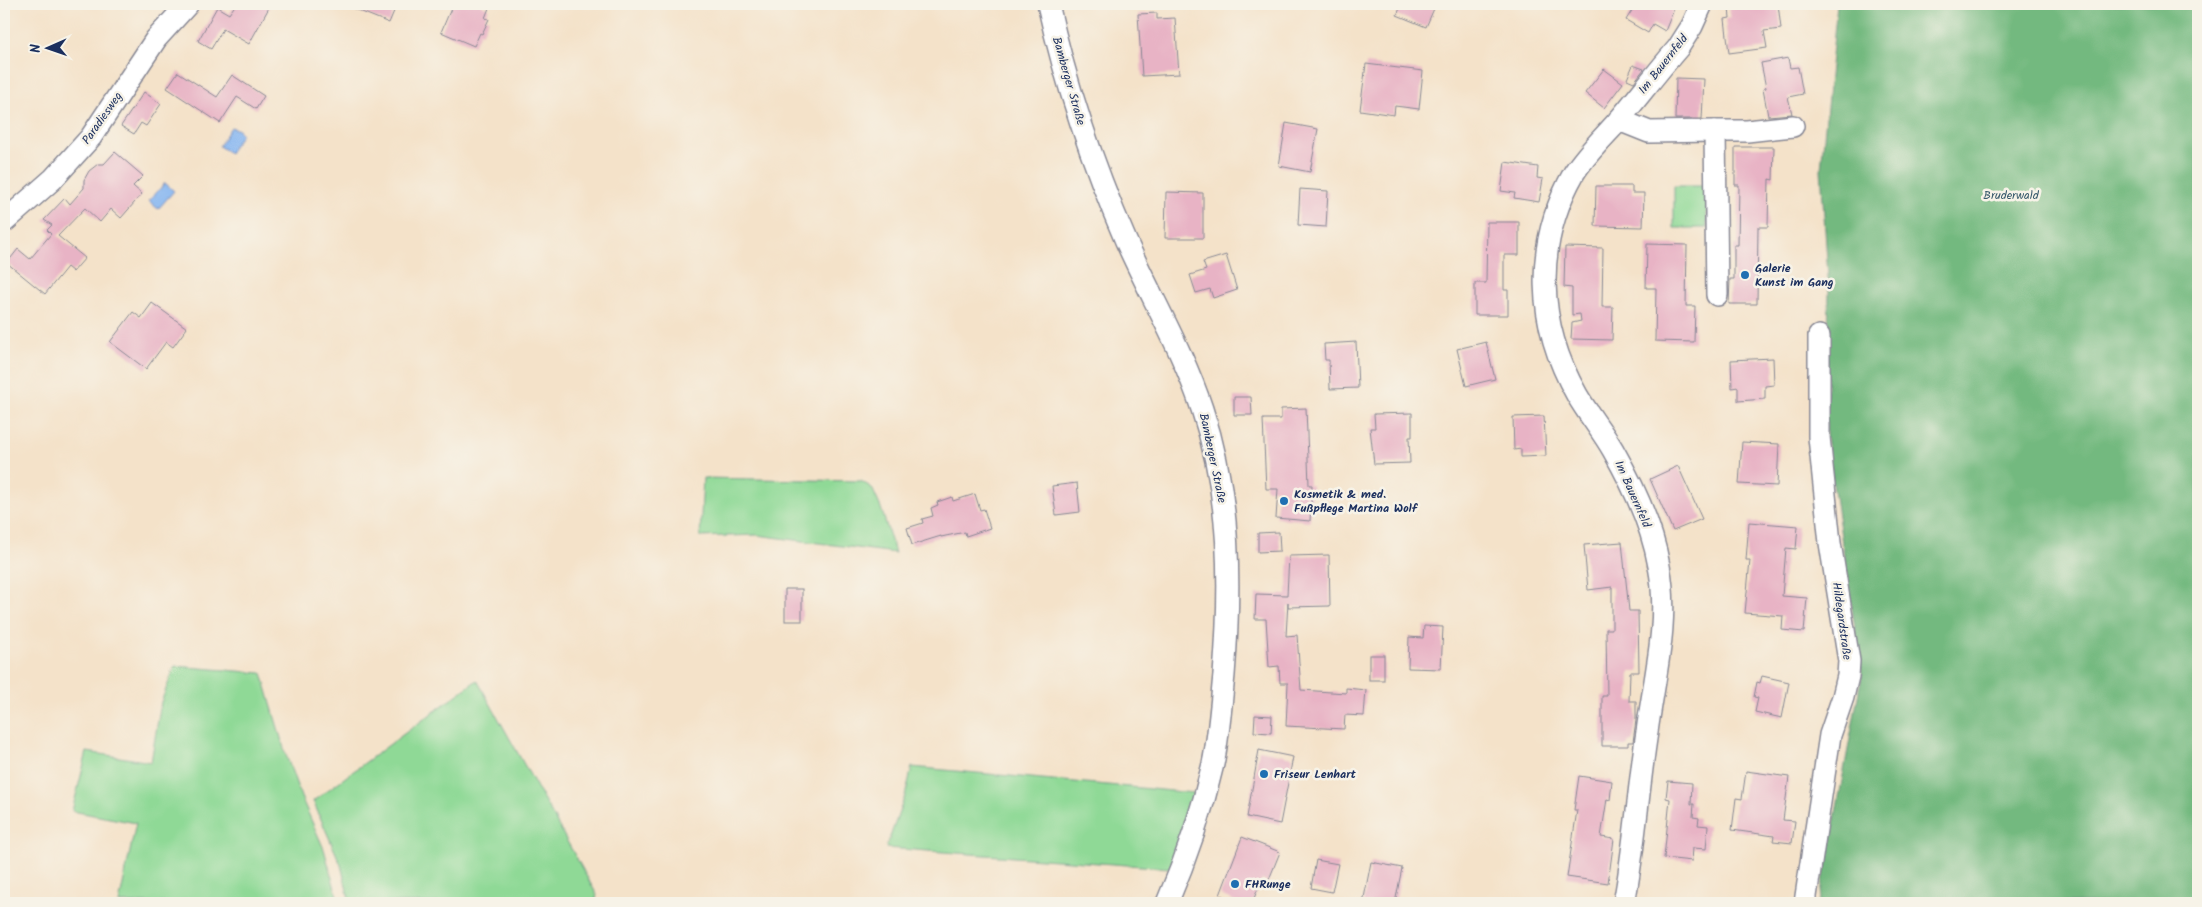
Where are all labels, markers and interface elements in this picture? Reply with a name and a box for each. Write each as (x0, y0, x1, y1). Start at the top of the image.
north arrow (22, 22, 72, 72)
street label: Im Bauernfeld (1634, 29, 1694, 98)
street label: Bamberger Straße (1047, 35, 1090, 128)
text: N (25, 43, 47, 53)
street label: Paradiesweg (77, 88, 128, 148)
park label: Bruderwald (1983, 186, 2040, 205)
place label: Galerie Kunst im Gang (1755, 259, 1834, 292)
marker: Galerie Kunst im Gang (1739, 269, 1751, 281)
street label: Bamberger Straße (1194, 411, 1231, 505)
street label: Im Bauernfeld (1609, 458, 1656, 532)
place label: Kosmetik & med. Fußpflege Martina Wolf (1294, 485, 1419, 518)
marker: Kosmetik & med. Fußpflege Martina Wolf (1278, 495, 1290, 507)
street label: Hildegardstraße (1827, 581, 1856, 662)
place label: Friseur Lenhart (1274, 765, 1357, 784)
marker: Friseur Lenhart (1258, 768, 1270, 780)
place label: FHRunge (1245, 875, 1291, 894)
marker: FHRunge (1229, 878, 1241, 890)

